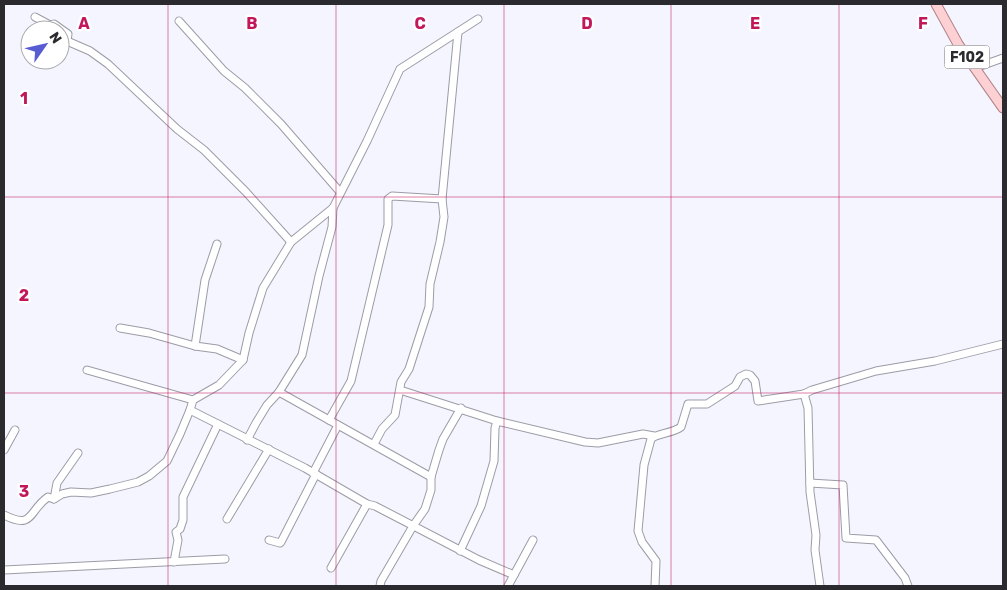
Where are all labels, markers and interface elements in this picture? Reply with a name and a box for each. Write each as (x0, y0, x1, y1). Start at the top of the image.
text: A (78, 14, 90, 33)
text: B (246, 14, 258, 33)
text: C (414, 14, 426, 33)
text: D (581, 14, 593, 33)
text: E (750, 14, 760, 33)
text: F (918, 14, 928, 33)
north arrow (20, 20, 70, 70)
text: N (45, 29, 65, 47)
road number: F102 (944, 46, 990, 68)
text: 1 (20, 89, 28, 108)
text: 2 (19, 286, 29, 305)
text: 3 (19, 482, 29, 501)

